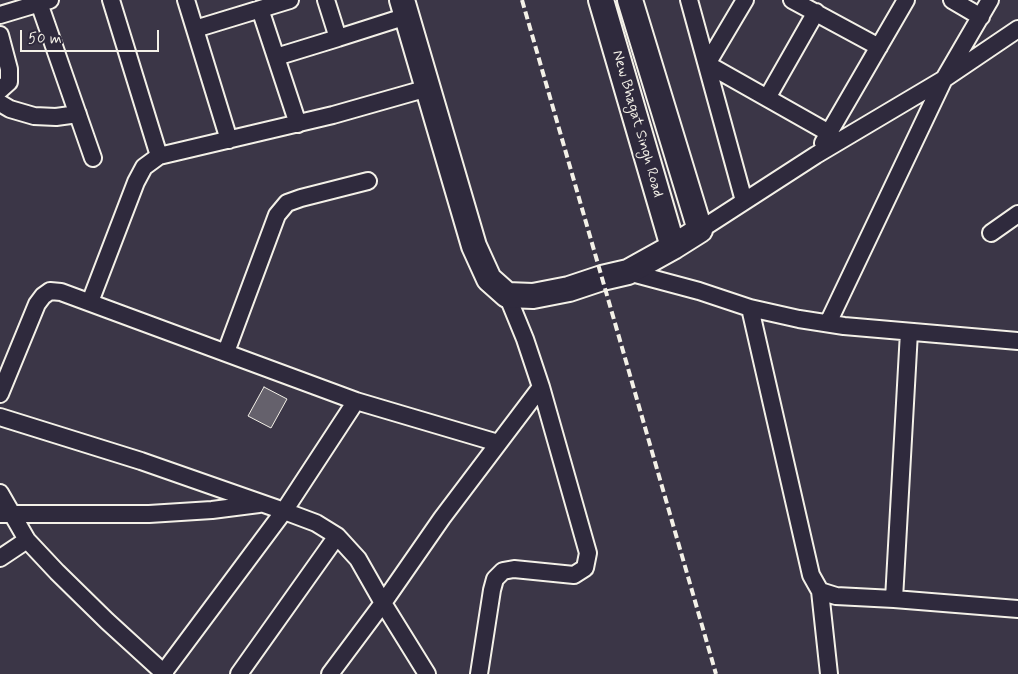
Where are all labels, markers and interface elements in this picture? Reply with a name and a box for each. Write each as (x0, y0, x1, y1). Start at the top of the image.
scale bar (22, 20, 161, 52)
text: 50 m (28, 29, 62, 49)
street label: New Bhagat Singh Road (607, 48, 667, 200)

